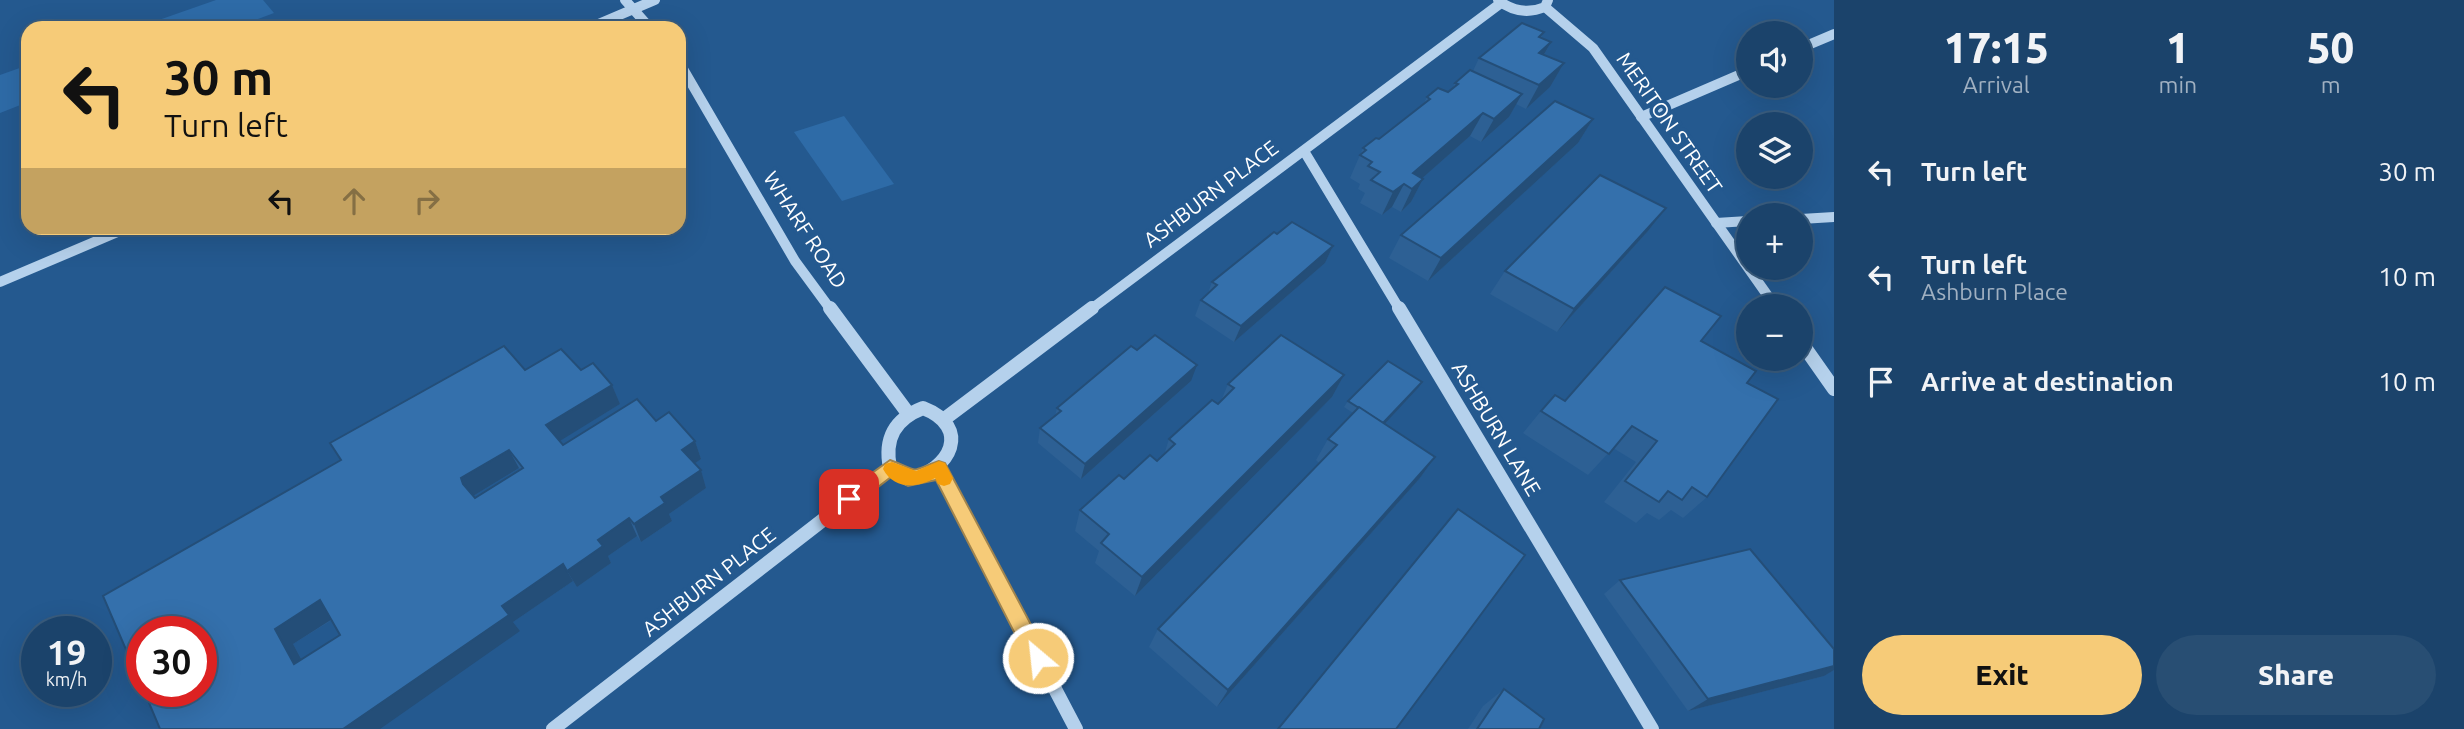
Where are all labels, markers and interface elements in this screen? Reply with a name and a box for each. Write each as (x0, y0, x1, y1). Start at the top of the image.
map controls (1736, 21, 1813, 371)
button: sound (1736, 21, 1813, 98)
text: 17:15 (1944, 24, 2049, 71)
text: 1 (2166, 24, 2190, 71)
text: 50 (2307, 24, 2354, 71)
street label: MERITON STREET (1612, 47, 1728, 198)
icon: left (49, 49, 140, 140)
text: 30 m (164, 49, 273, 104)
text: Arrival (1963, 72, 2030, 97)
text: min (2159, 72, 2197, 97)
text: m (2321, 72, 2341, 97)
text: Turn left (164, 107, 288, 143)
button: layers (1736, 112, 1813, 189)
street label: ASHBURN PLACE (1138, 135, 1282, 252)
icon: left (1862, 153, 1900, 191)
text: Turn left (1921, 157, 2027, 186)
text: 30 m (2378, 157, 2436, 186)
street label: WHARF ROAD (759, 167, 852, 292)
icon: left (262, 182, 300, 220)
icon: ahead (335, 182, 373, 220)
icon: right (408, 182, 446, 220)
button: + (1736, 203, 1813, 280)
text: Turn left (1921, 250, 2027, 279)
icon: left (1862, 258, 1900, 296)
text: 10 m (2378, 262, 2436, 291)
text: Ashburn Place (1921, 279, 2068, 304)
button: − (1736, 294, 1813, 371)
street label: ASHBURN LANE (1447, 357, 1546, 500)
icon: arrive (1862, 363, 1900, 401)
text: Arrive at destination (1921, 367, 2174, 396)
text: 10 m (2378, 367, 2436, 396)
pin (819, 469, 879, 529)
icon: arrive (830, 480, 868, 518)
street label: ASHBURN PLACE (637, 522, 780, 641)
speed limit sign: 30 (126, 616, 217, 707)
position arrow (1001, 621, 1075, 695)
text: 19 (47, 632, 86, 672)
button: Exit (1862, 635, 2142, 715)
button: Share (2156, 635, 2436, 715)
text: km/h (46, 669, 87, 689)

